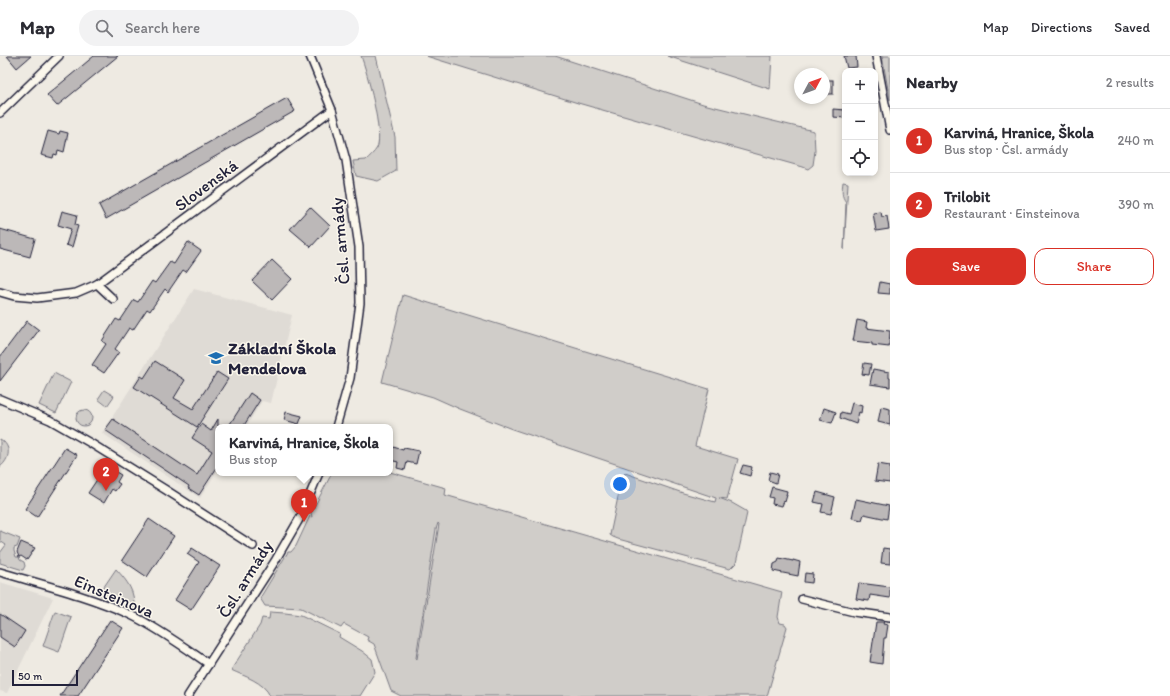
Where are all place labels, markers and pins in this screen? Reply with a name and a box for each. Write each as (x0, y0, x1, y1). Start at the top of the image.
place label: Základní Škola Mendelova (228, 338, 337, 378)
school or university icon: Základní Škola Mendelova (207, 349, 225, 367)
pin: 2 (93, 458, 119, 491)
pin: 1 (291, 489, 317, 522)

